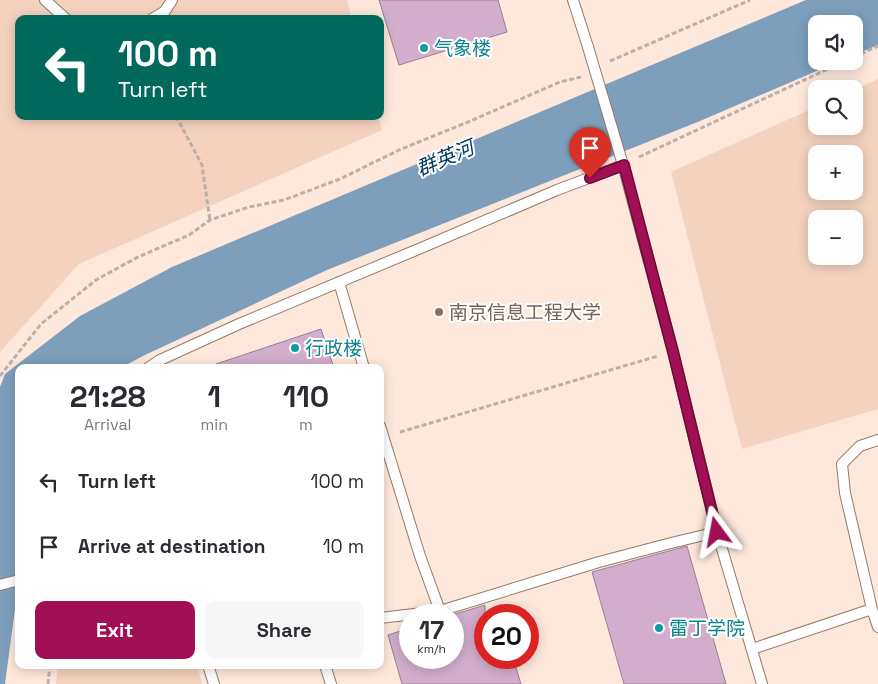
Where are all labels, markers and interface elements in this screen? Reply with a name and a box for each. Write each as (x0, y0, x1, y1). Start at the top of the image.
map controls (808, 15, 863, 265)
button: sound (808, 15, 863, 70)
text: 100 m (118, 32, 218, 76)
icon: left (35, 35, 100, 100)
place label: 气象楼 (434, 36, 491, 61)
marker: 气象楼 (418, 42, 430, 54)
text: Turn left (118, 75, 208, 103)
button: search (808, 80, 863, 135)
pin (569, 127, 611, 178)
water label: 群英河 (412, 133, 481, 182)
icon: arrive (576, 134, 604, 162)
button: + (808, 145, 863, 200)
button: − (808, 210, 863, 265)
place label: 南京信息工程大学 (449, 300, 601, 325)
marker: 南京信息工程大学 (433, 306, 445, 318)
place label: 行政楼 (305, 336, 362, 361)
marker: 行政楼 (289, 342, 301, 354)
text: 21:28 (70, 377, 146, 416)
text: 1 (207, 377, 221, 416)
text: 110 (283, 377, 329, 416)
text: Arrival (84, 414, 132, 435)
text: min (201, 414, 228, 435)
text: m (299, 414, 313, 435)
icon: left (35, 468, 63, 496)
text: Turn left (78, 469, 156, 494)
text: 100 m (310, 469, 364, 494)
position arrow (690, 505, 742, 557)
icon: arrive (35, 533, 63, 561)
text: Arrive at destination (78, 534, 266, 559)
text: 10 m (323, 534, 364, 559)
button: Exit (35, 601, 195, 659)
button: Share (205, 601, 364, 659)
speed limit sign: 20 (474, 604, 539, 669)
text: 17 (419, 614, 444, 646)
place label: 雷丁学院 (669, 616, 745, 641)
marker: 雷丁学院 (653, 622, 665, 634)
text: km/h (417, 641, 446, 657)

